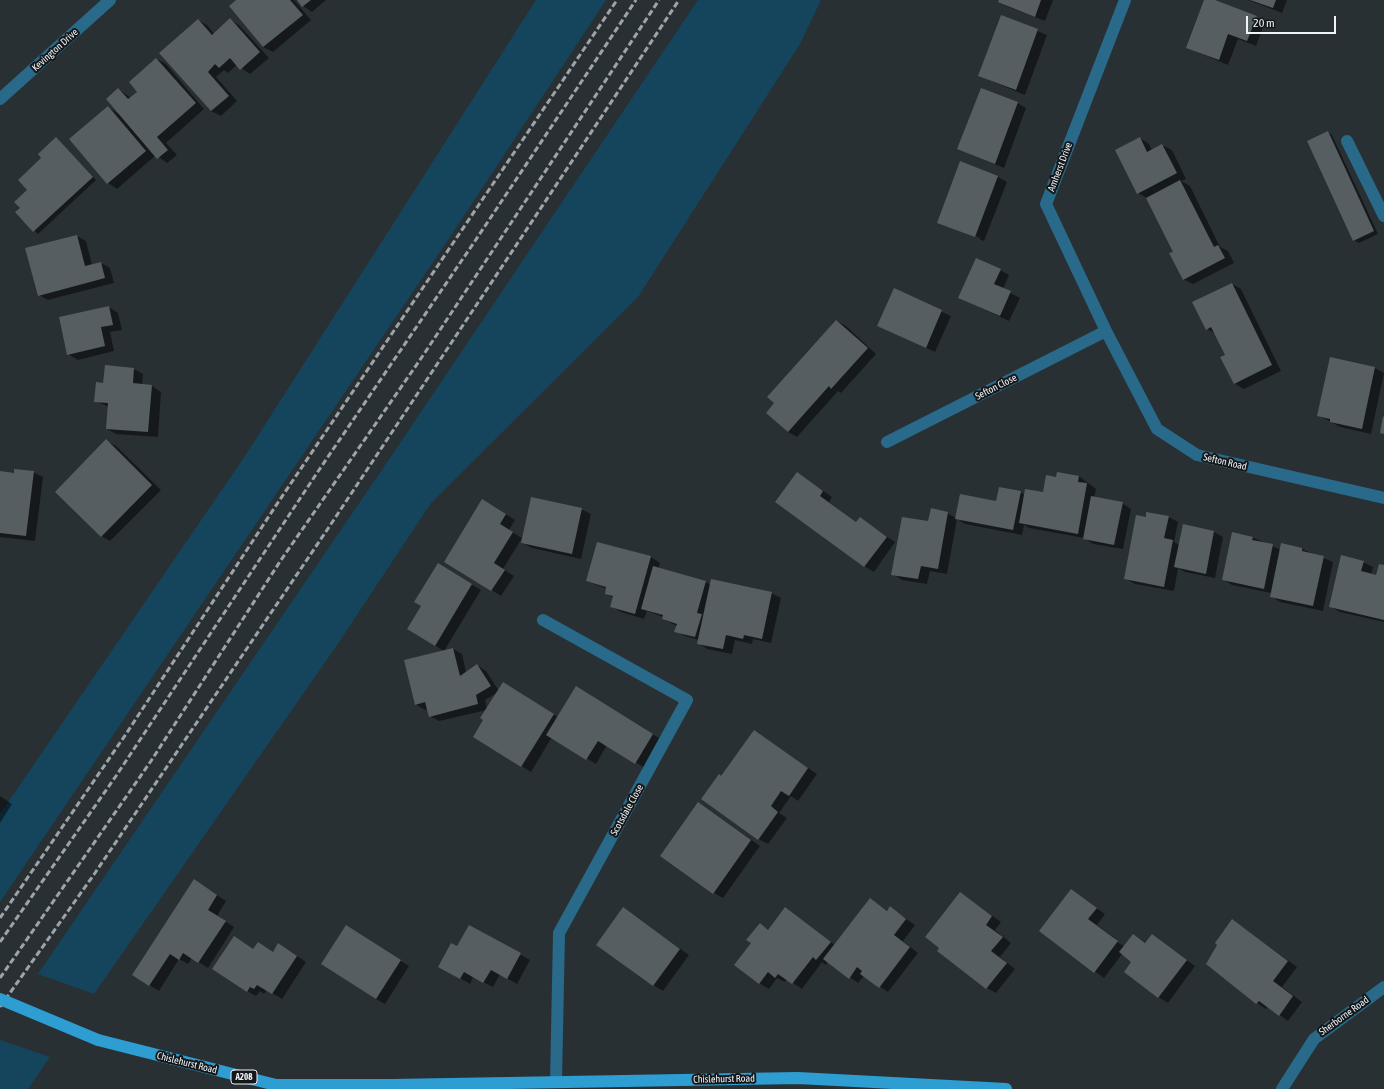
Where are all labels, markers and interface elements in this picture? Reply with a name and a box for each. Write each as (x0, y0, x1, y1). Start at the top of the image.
scale bar (1248, 8, 1338, 34)
text: 20 m (1253, 16, 1275, 30)
street label: Kevington Drive (30, 26, 80, 74)
street label: Amherst Drive (1045, 141, 1075, 193)
street label: Sefton Close (973, 371, 1019, 403)
street label: Sefton Road (1202, 451, 1248, 473)
street label: Scotsdale Close (608, 782, 646, 838)
street label: Sherborne Road (1317, 994, 1371, 1038)
street label: Chislehurst Road (156, 1050, 218, 1076)
road number: A208 (231, 1070, 257, 1084)
street label: Chislehurst Road (693, 1072, 755, 1086)

